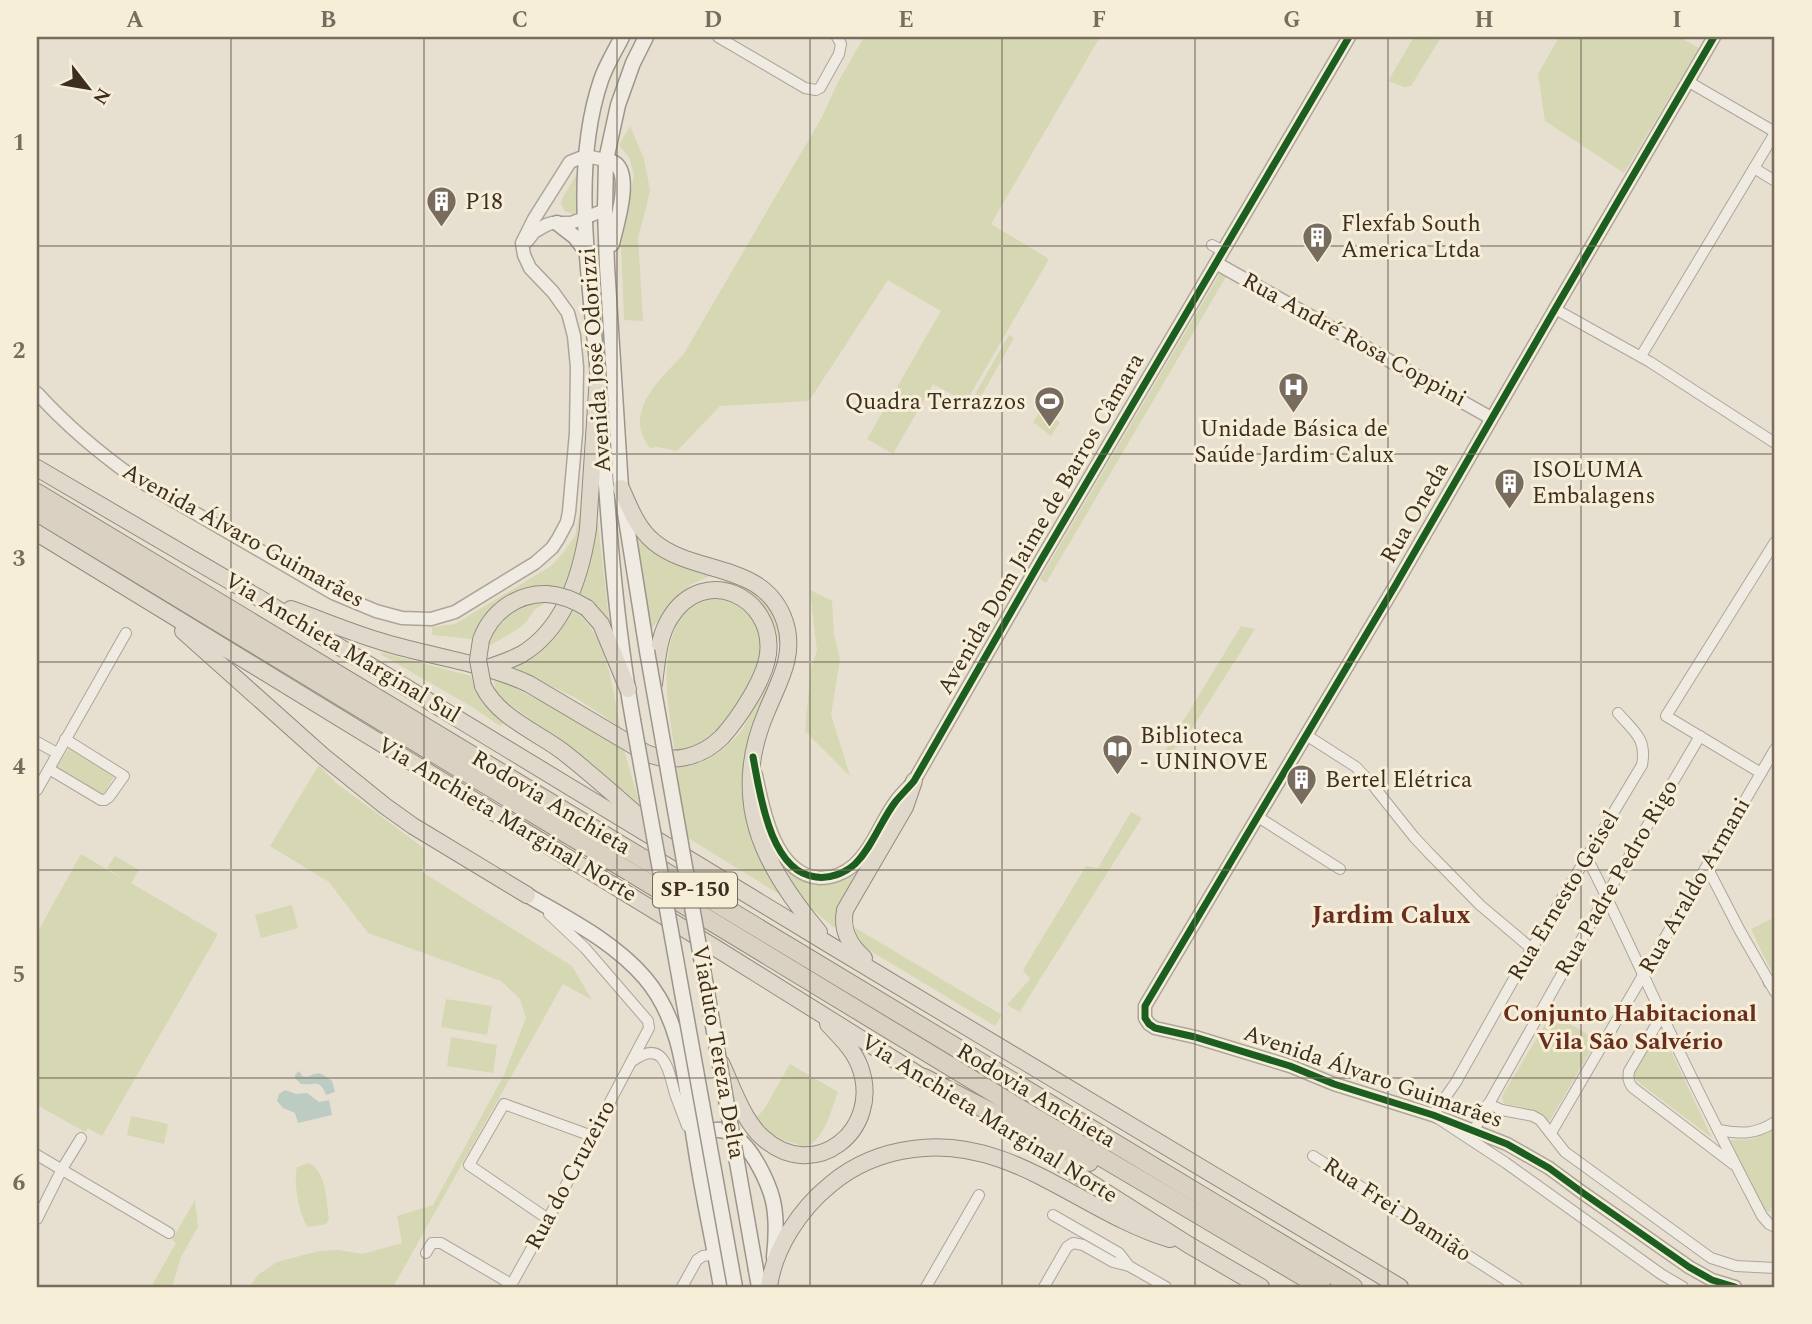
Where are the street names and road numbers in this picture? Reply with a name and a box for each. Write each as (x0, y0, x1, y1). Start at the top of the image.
street label: Avenida José Odorizzi (571, 246, 621, 474)
street label: Rua André Rosa Coppini (1235, 264, 1473, 416)
street label: Avenida Dom Jaime de Barros Câmara (928, 346, 1154, 702)
street label: Avenida Álvaro Guimarães (115, 455, 371, 617)
street label: Rua Oneda (1372, 456, 1458, 570)
street label: Via Anchieta Marginal Sul (217, 563, 467, 733)
street label: Via Anchieta Marginal Norte (370, 728, 644, 912)
street label: Rodovia Anchieta (464, 741, 638, 865)
street label: Rua Padre Pedro Rigo (1546, 773, 1688, 983)
street label: Rua Araldo Armani (1630, 791, 1760, 981)
street label: Rua Ernesto Geisel (1499, 804, 1629, 988)
road number: SP-150 (653, 872, 737, 908)
street label: Viaduto Tereza Delta (682, 942, 754, 1162)
street label: Avenida Álvaro Guimarães (1238, 1016, 1508, 1138)
street label: Via Anchieta Marginal Norte (853, 1025, 1125, 1213)
street label: Rodovia Anchieta (949, 1034, 1123, 1158)
street label: Rua do Cruzeiro (517, 1094, 625, 1256)
street label: Rua Frei Damião (1316, 1149, 1478, 1271)

